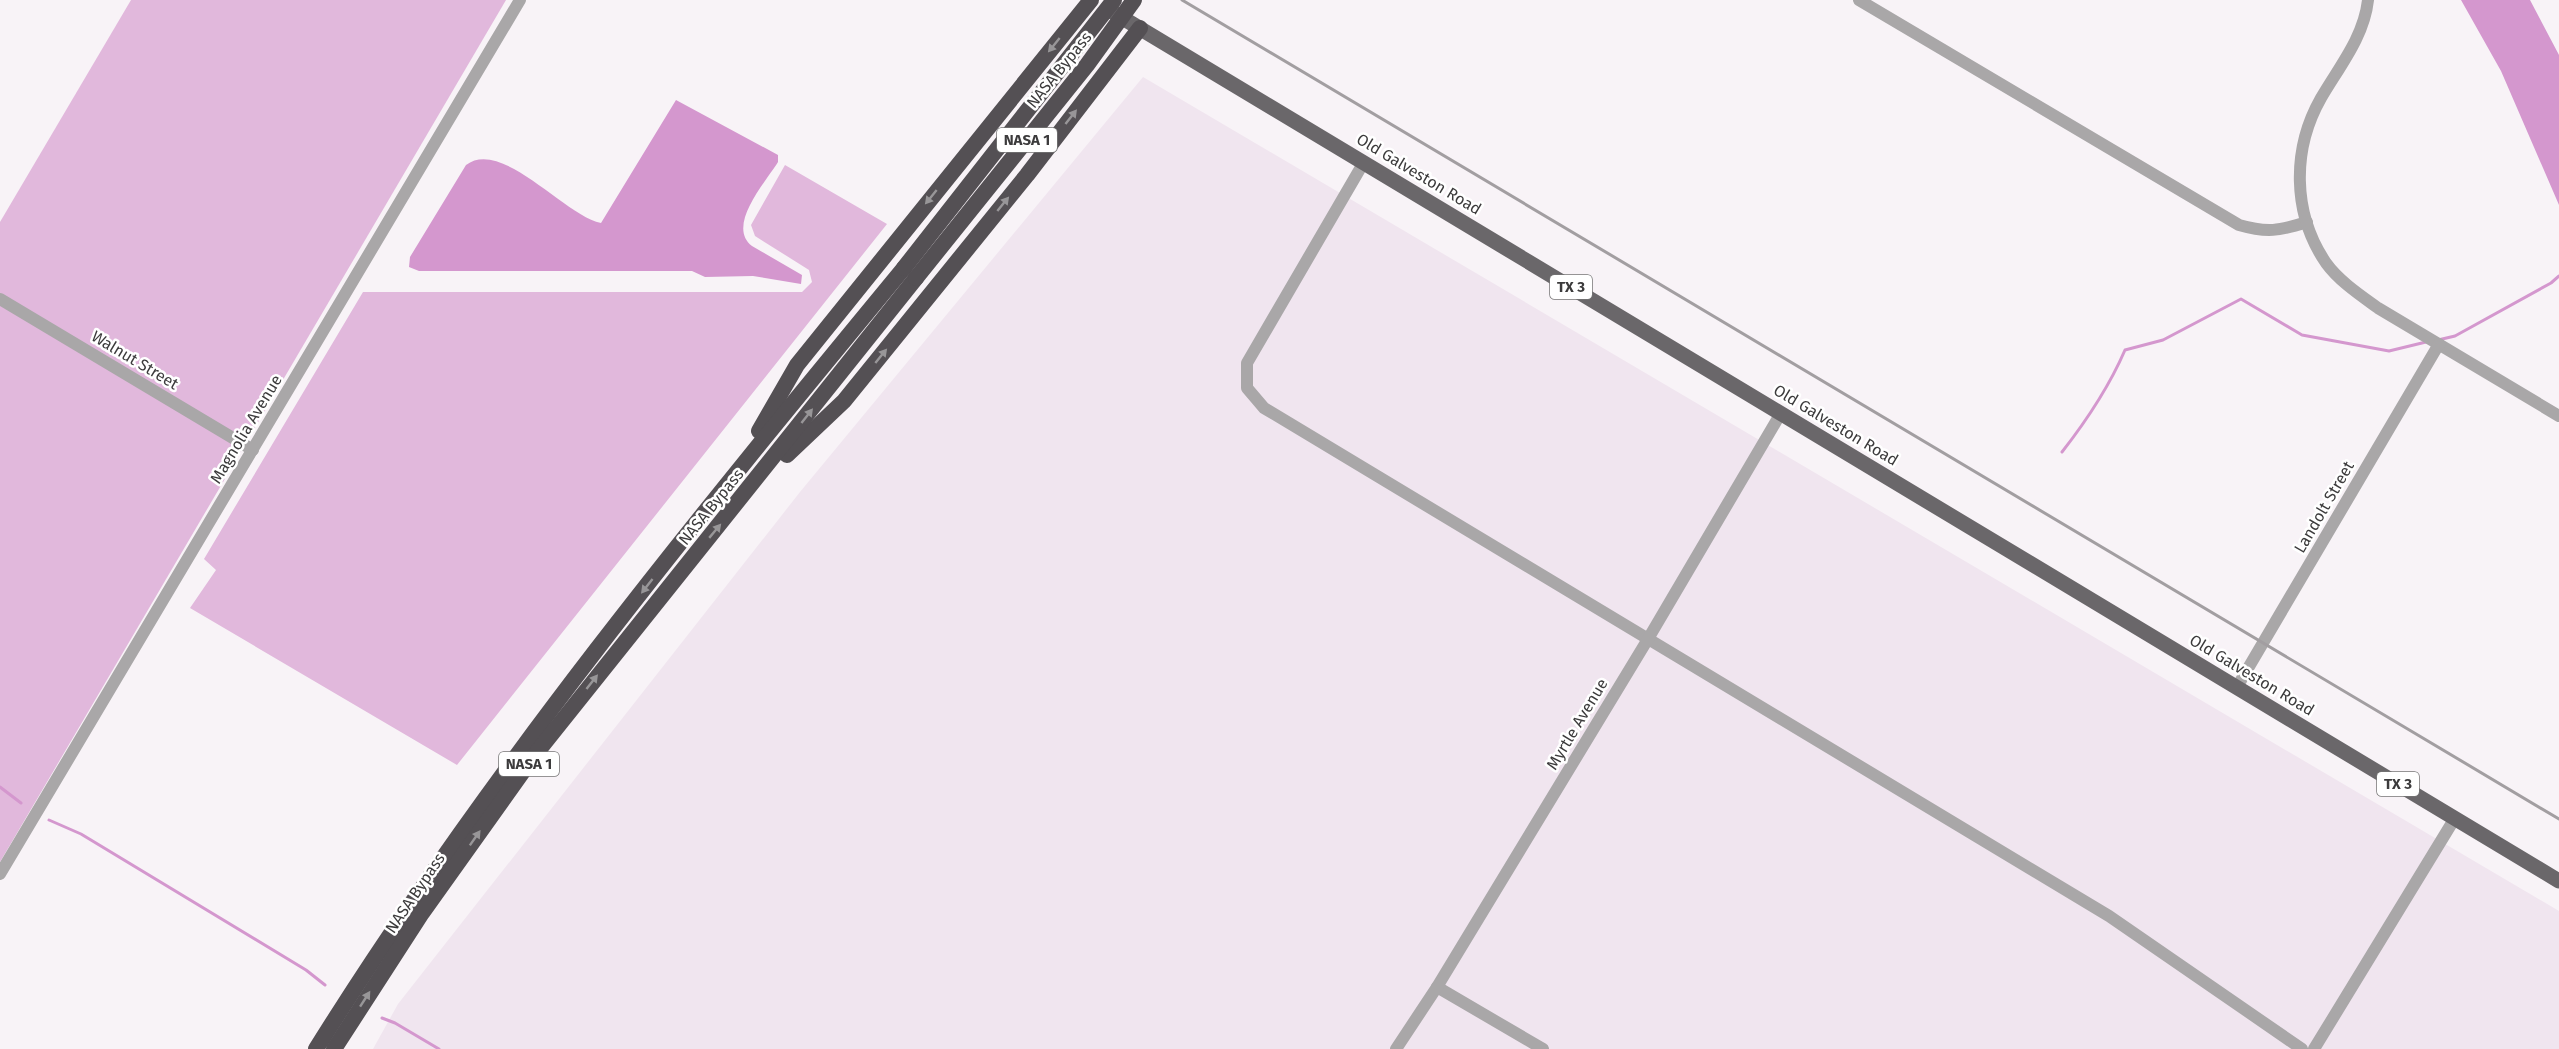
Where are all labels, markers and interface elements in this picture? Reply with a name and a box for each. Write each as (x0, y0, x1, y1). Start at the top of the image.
street label: NASA Bypass (1023, 28, 1095, 112)
one-way arrow (1048, 37, 1061, 53)
one-way arrow (1065, 109, 1077, 125)
road number: NASA 1 (997, 128, 1057, 152)
street label: Old Galveston Road (1353, 129, 1485, 219)
one-way arrow (925, 189, 938, 205)
one-way arrow (997, 196, 1010, 212)
road number: TX 3 (1550, 275, 1592, 299)
street label: Walnut Street (88, 327, 182, 394)
one-way arrow (874, 348, 886, 363)
street label: Magnolia Avenue (206, 371, 286, 487)
street label: Old Galveston Road (1770, 380, 1902, 470)
one-way arrow (800, 408, 813, 424)
street label: Landolt Street (2290, 457, 2358, 556)
street label: NASA Bypass (675, 465, 747, 549)
one-way arrow (708, 524, 721, 539)
one-way arrow (642, 578, 654, 593)
street label: Old Galveston Road (2186, 630, 2318, 720)
one-way arrow (585, 674, 598, 690)
street label: Myrtle Avenue (1542, 675, 1612, 773)
road number: NASA 1 (499, 752, 559, 776)
road number: TX 3 (2377, 772, 2419, 796)
one-way arrow (469, 830, 481, 846)
street label: NASA Bypass (381, 849, 449, 937)
one-way arrow (360, 991, 371, 1008)

